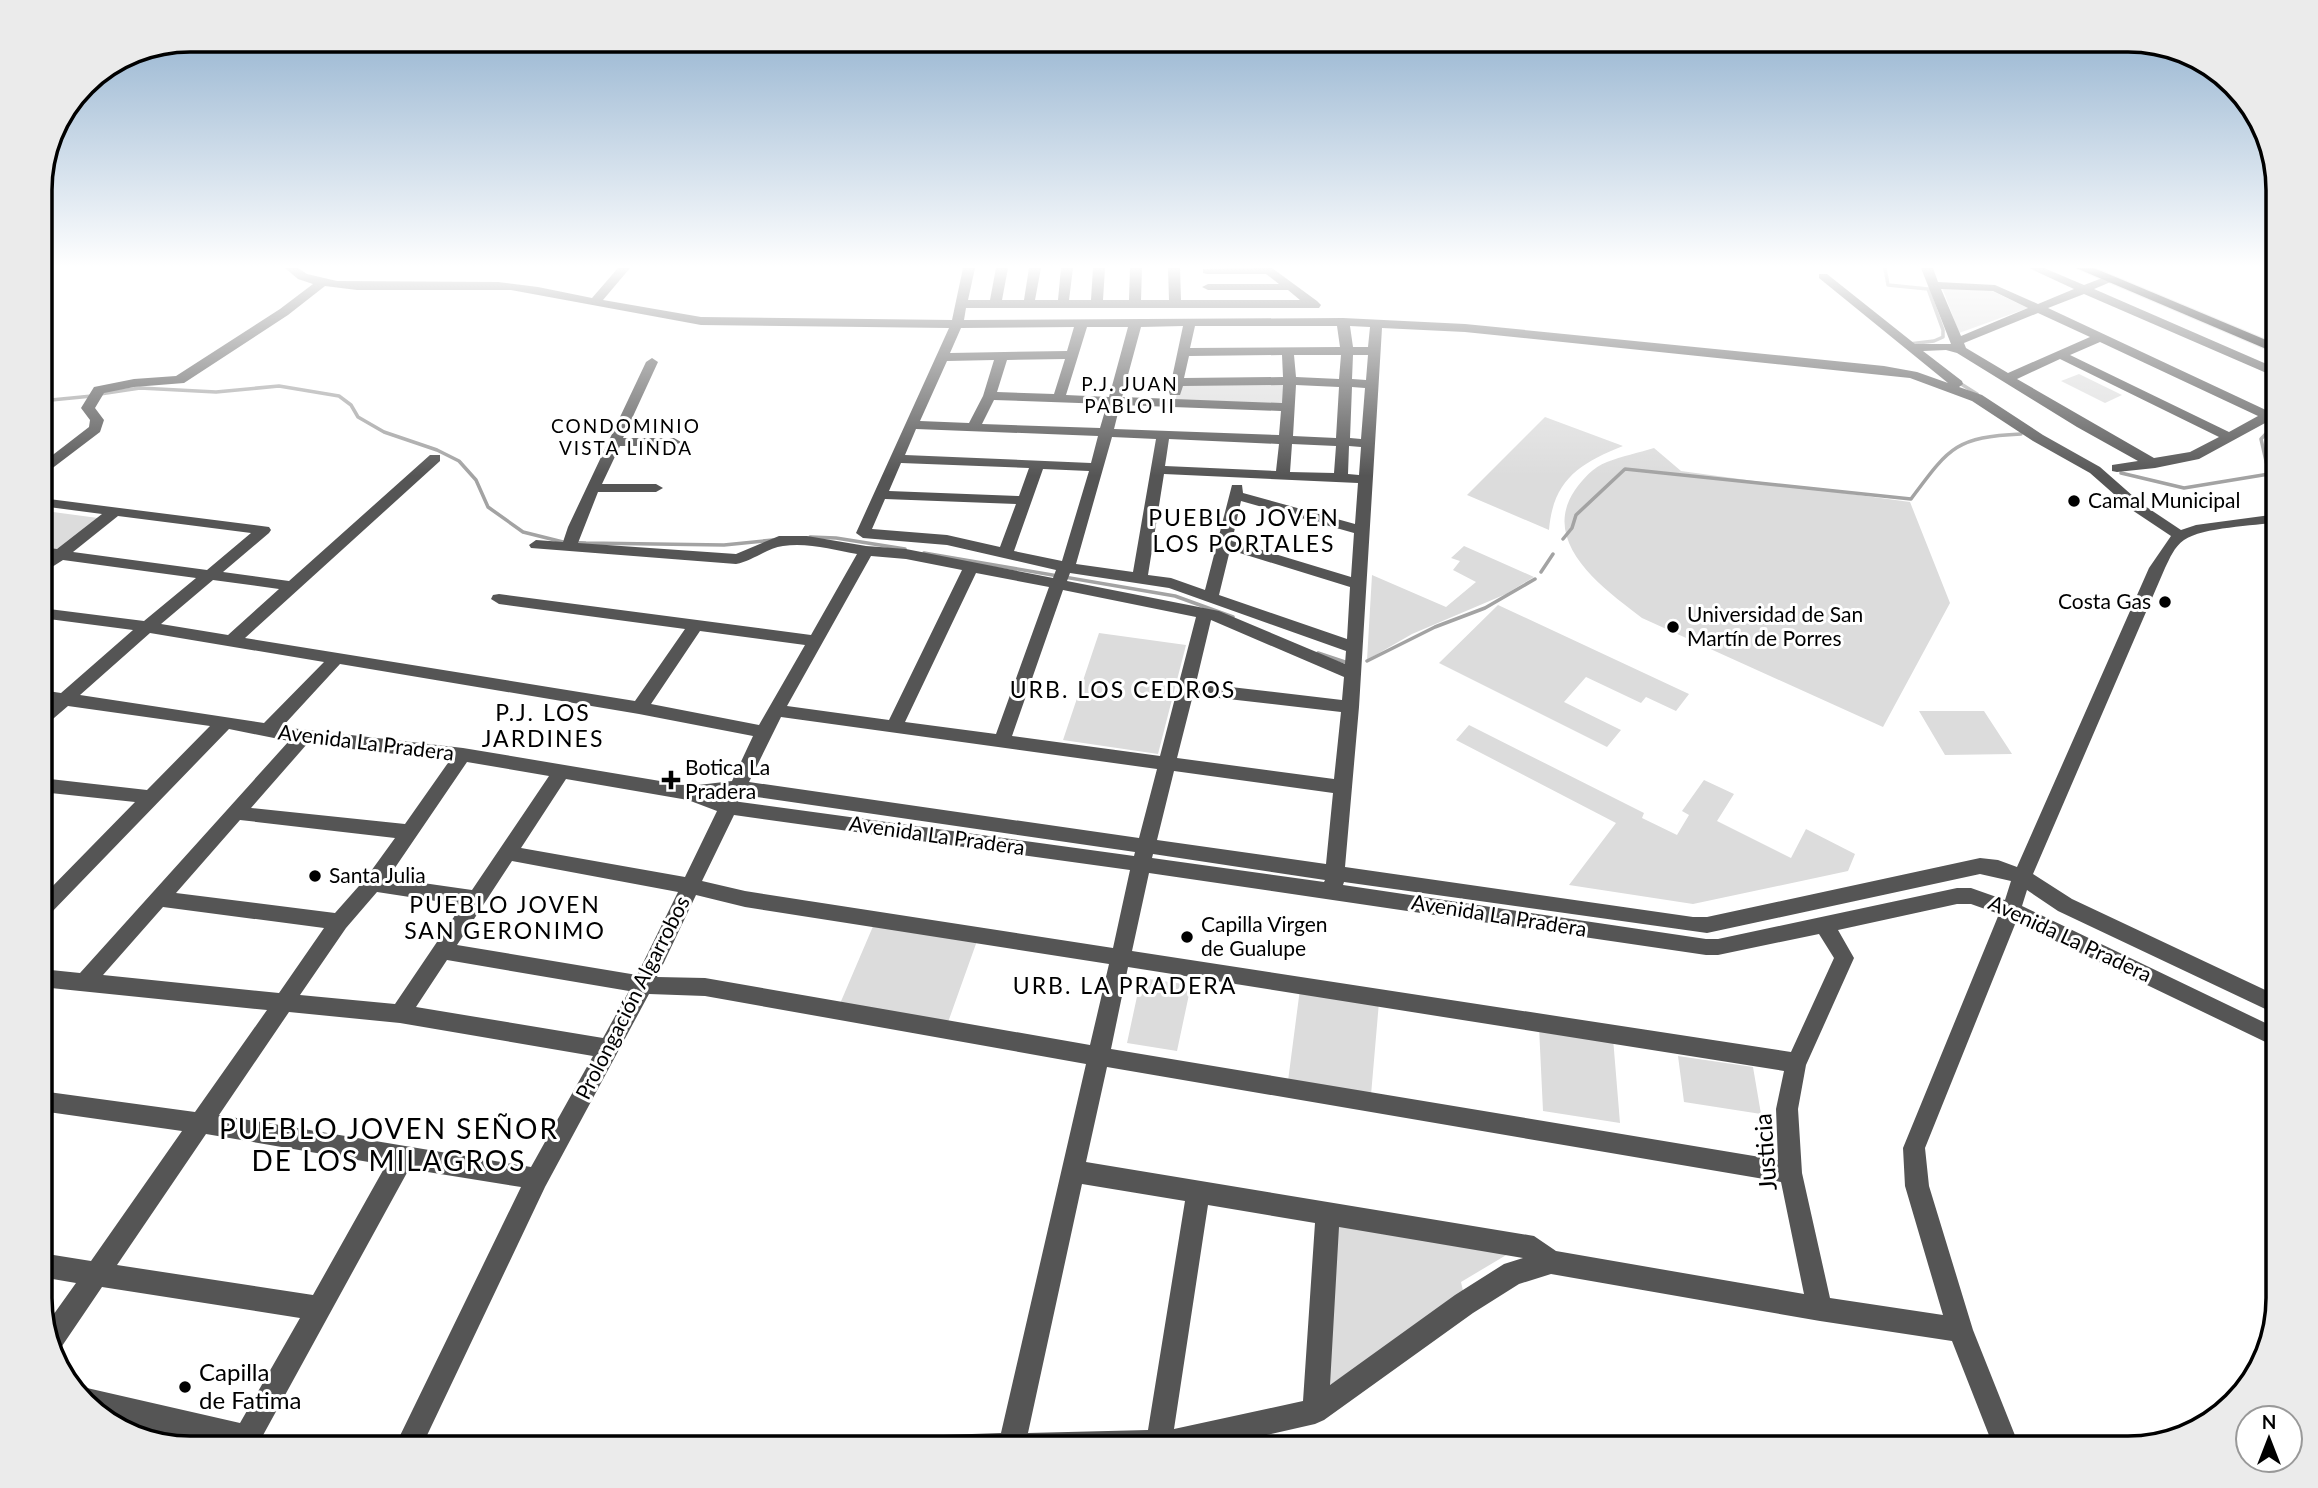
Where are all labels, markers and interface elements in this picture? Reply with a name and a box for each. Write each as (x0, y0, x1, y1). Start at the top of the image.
district label: P.J. JUAN PABLO II (1081, 372, 1179, 417)
district label: CONDOMINIO VISTA LINDA (551, 414, 701, 459)
place label: Camal Municipal (2088, 487, 2241, 512)
marker: Camal Municipal (2066, 493, 2082, 509)
district label: PUEBLO JOVEN LOS PORTALES (1148, 503, 1340, 557)
place label: Costa Gas (2058, 588, 2151, 613)
marker: Costa Gas (2157, 594, 2173, 610)
place label: Universidad de San Martín de Porres (1687, 601, 1863, 650)
marker: Universidad de San Martín de Porres (1665, 619, 1681, 635)
district label: URB. LOS CEDROS (1010, 675, 1236, 703)
district label: P.J. LOS JARDINES (482, 698, 604, 752)
street label: Avenida La Pradera (277, 718, 456, 765)
place label: Botica La Pradera (685, 754, 770, 803)
marker: Botica La Pradera (663, 772, 679, 788)
street label: Avenida La Pradera (848, 810, 1027, 859)
place label: Santa Julia (329, 862, 426, 887)
marker: Santa Julia (307, 868, 323, 884)
street label: Avenida La Pradera (1410, 888, 1589, 941)
street label: Avenida La Pradera (1985, 889, 2156, 986)
district label: PUEBLO JOVEN SAN GERONIMO (404, 890, 606, 944)
street label: Prolongación Algarrobos (569, 891, 694, 1103)
place label: Capilla Virgen de Gualupe (1201, 911, 1327, 960)
marker: Capilla Virgen de Gualupe (1179, 929, 1195, 945)
district label: URB. LA PRADERA (1013, 971, 1237, 999)
district label: PUEBLO JOVEN SEÑOR DE LOS MILAGROS (219, 1111, 559, 1177)
street label: Justicia (1747, 1112, 1782, 1192)
place label: Capilla de Fatima (199, 1357, 301, 1414)
marker: Capilla de Fatima (177, 1379, 193, 1395)
north arrow (2234, 1404, 2304, 1474)
text: N (2262, 1410, 2276, 1433)

